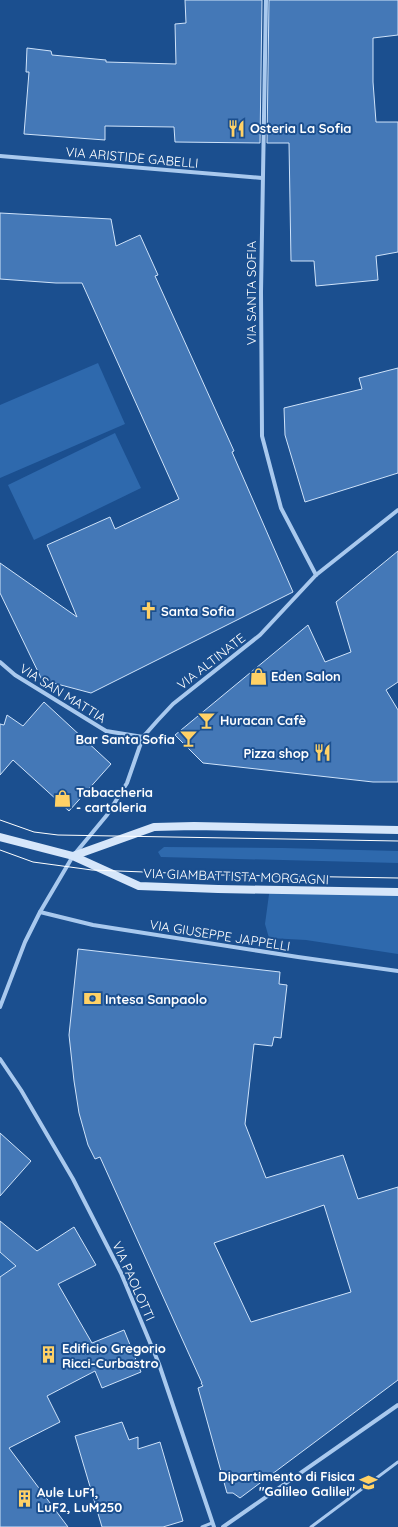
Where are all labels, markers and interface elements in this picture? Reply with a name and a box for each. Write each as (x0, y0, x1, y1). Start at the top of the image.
restaurant icon: Osteria La Sofia (227, 118, 247, 138)
place label: Osteria La Sofia (250, 120, 351, 136)
street label: VIA ARISTIDE GABELLI (65, 143, 199, 171)
street label: VIA SANTA SOFIA (243, 240, 259, 345)
church icon: Santa Sofia (138, 601, 158, 621)
place label: Santa Sofia (161, 603, 235, 619)
street label: VIA ALTINATE (174, 629, 248, 693)
street label: VIA SAN MATTIA (17, 660, 110, 726)
shop icon: Eden Salon (248, 666, 268, 686)
place label: Eden Salon (271, 668, 341, 684)
bar icon: Huracan Cafè (197, 710, 217, 730)
place label: Huracan Cafè (220, 712, 307, 728)
bar icon: Bar Santa Sofia (178, 729, 198, 749)
place label: Bar Santa Sofia (75, 731, 175, 747)
restaurant icon: Pizza shop (312, 743, 332, 763)
place label: Pizza shop (244, 745, 309, 761)
place label: Tabaccheria - cartoleria (76, 784, 153, 815)
shop icon: Tabaccheria - cartoleria (53, 789, 73, 809)
street label: VIA GIAMBATTISTA MORGAGNI (143, 865, 329, 887)
street label: VIA GIUSEPPE JAPPELLI (149, 916, 291, 954)
bank icon: Intesa Sanpaolo (82, 989, 102, 1009)
place label: Intesa Sanpaolo (105, 991, 207, 1007)
street label: VIA PAOLOTTI (109, 1239, 159, 1323)
place label: Edificio Gregorio Ricci-Curbastro (62, 1340, 166, 1371)
building icon: Edificio Gregorio Ricci-Curbastro (39, 1345, 59, 1365)
place label: Dipartimento di Fisica "Galileo Galilei" (218, 1468, 355, 1499)
school or university icon: Dipartimento di Fisica "Galileo Galilei" (358, 1473, 378, 1493)
place label: Aule LuF1, LuF2, LuM250 (37, 1484, 122, 1515)
building icon: Aule LuF1, LuF2, LuM250 (14, 1489, 34, 1509)

